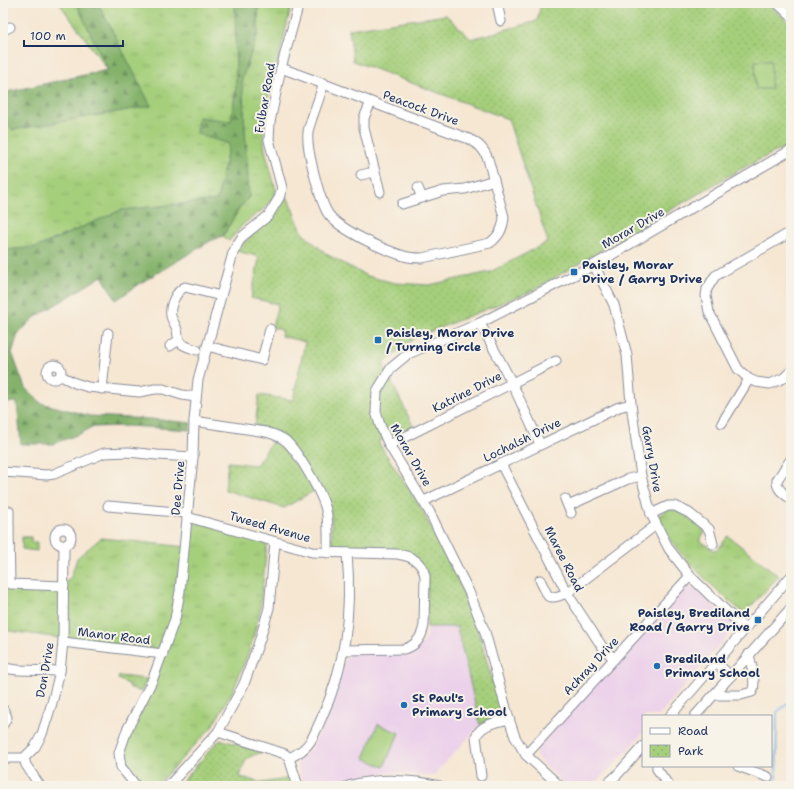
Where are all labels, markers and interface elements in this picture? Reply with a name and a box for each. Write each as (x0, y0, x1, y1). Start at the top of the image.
scale bar (24, 22, 123, 48)
text: 100 m (30, 28, 66, 44)
street label: Fulbar Road (251, 61, 279, 134)
street label: Peacock Drive (381, 87, 461, 129)
street label: Morar Drive (599, 203, 667, 252)
place label: Paisley, Morar Drive / Garry Drive (582, 257, 702, 287)
marker: Paisley, Morar Drive / Garry Drive (569, 267, 579, 277)
place label: Paisley, Morar Drive / Turning Circle (386, 325, 514, 355)
marker: Paisley, Morar Drive / Turning Circle (373, 335, 383, 345)
street label: Katrine Drive (430, 368, 505, 416)
street label: Lochalsh Drive (480, 414, 564, 466)
street label: Morar Drive (387, 421, 436, 489)
street label: Garry Drive (638, 424, 666, 494)
street label: Dee Drive (168, 460, 188, 516)
street label: Tweed Avenue (227, 508, 313, 546)
street label: Maree Road (541, 524, 588, 595)
place label: Paisley, Brediland Road / Garry Drive (629, 605, 750, 635)
marker: Paisley, Brediland Road / Garry Drive (753, 615, 763, 625)
street label: Manor Road (77, 624, 152, 648)
street label: Achray Drive (560, 633, 622, 699)
street label: Don Drive (32, 641, 58, 699)
place label: Brediland Primary School (665, 651, 760, 681)
marker: Brediland Primary School (652, 661, 662, 671)
place label: St Paul's Primary School (412, 690, 507, 720)
marker: St Paul's Primary School (399, 700, 409, 710)
legend (642, 715, 772, 767)
text: Road (678, 723, 709, 739)
text: Park (678, 743, 704, 759)

